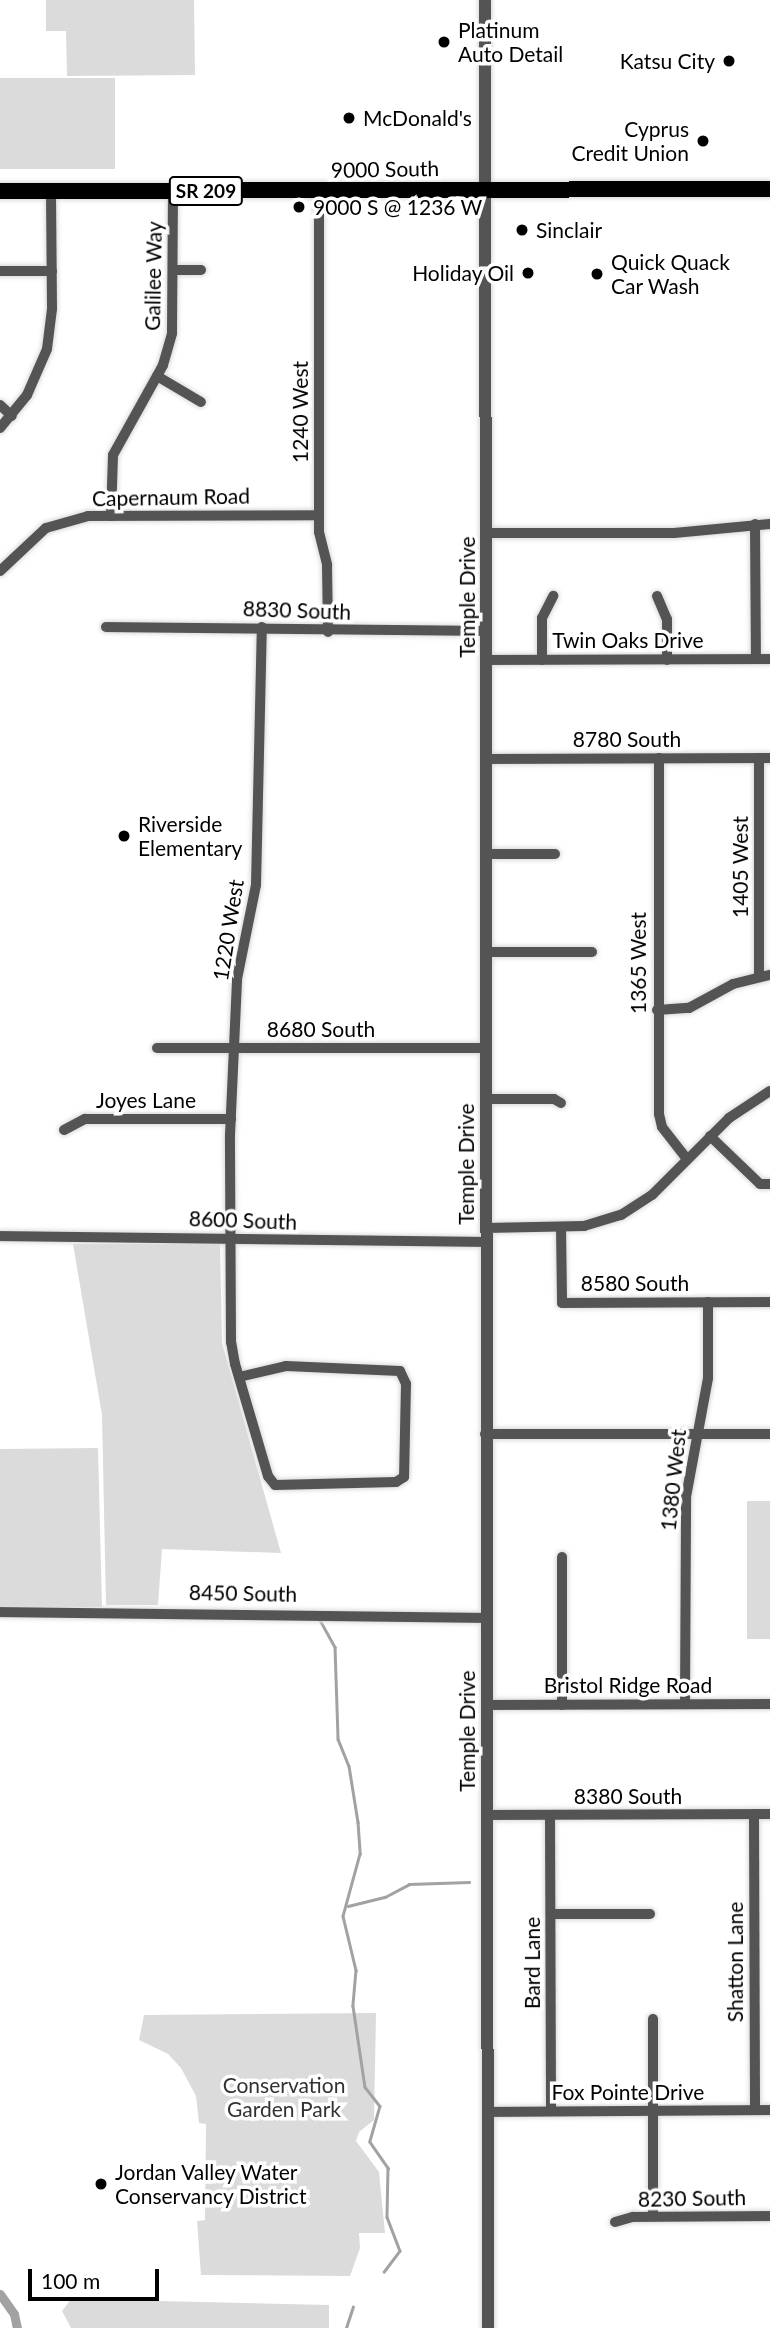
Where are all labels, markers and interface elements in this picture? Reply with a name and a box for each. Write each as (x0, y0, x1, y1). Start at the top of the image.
place label: Platinum Auto Detail (458, 17, 563, 67)
marker: Platinum Auto Detail (436, 34, 452, 50)
place label: Katsu City (620, 48, 715, 74)
marker: Katsu City (721, 53, 737, 69)
place label: McDonald's (363, 105, 472, 131)
marker: McDonald's (341, 110, 357, 126)
place label: Cyprus Credit Union (572, 116, 689, 166)
marker: Cyprus Credit Union (695, 133, 711, 149)
street label: 9000 South (331, 155, 439, 183)
road number: SR 209 (168, 176, 244, 206)
place label: 9000 S @ 1236 W (313, 194, 483, 220)
marker: 9000 S @ 1236 W (291, 199, 307, 215)
place label: Sinclair (536, 217, 602, 243)
street label: Galilee Way (139, 221, 167, 331)
marker: Sinclair (514, 222, 530, 238)
place label: Quick Quack Car Wash (611, 249, 730, 299)
place label: Holiday Oil (412, 260, 514, 286)
marker: Holiday Oil (520, 265, 536, 281)
marker: Quick Quack Car Wash (589, 266, 605, 282)
street label: 1240 West (287, 361, 313, 463)
street label: Capernaum Road (92, 483, 250, 511)
street label: Temple Drive (454, 536, 480, 658)
street label: 8830 South (242, 596, 352, 624)
street label: Twin Oaks Drive (552, 627, 704, 653)
street label: 8780 South (573, 726, 681, 752)
place label: Riverside Elementary (138, 811, 242, 861)
street label: 1405 West (727, 816, 753, 918)
marker: Riverside Elementary (116, 828, 132, 844)
street label: 1220 West (208, 877, 248, 983)
street label: 1365 West (625, 912, 651, 1014)
street label: 8680 South (267, 1016, 375, 1042)
street label: Joyes Lane (96, 1087, 196, 1113)
street label: Temple Drive (453, 1103, 479, 1225)
street label: 8600 South (188, 1206, 298, 1234)
street label: 8580 South (581, 1270, 689, 1296)
street label: 1380 West (655, 1428, 691, 1532)
street label: 8450 South (189, 1579, 297, 1607)
street label: Temple Drive (454, 1670, 480, 1792)
street label: Bristol Ridge Road (544, 1672, 712, 1698)
street label: 8380 South (574, 1783, 682, 1809)
street label: Shatton Lane (722, 1902, 748, 2022)
street label: Bard Lane (519, 1917, 545, 2009)
park label: Conservation Garden Park (223, 2072, 345, 2122)
street label: Fox Pointe Drive (552, 2079, 704, 2105)
place label: Jordan Valley Water Conservancy District (115, 2159, 307, 2209)
marker: Jordan Valley Water Conservancy District (93, 2176, 109, 2192)
street label: 8230 South (638, 2184, 746, 2212)
scale bar (32, 2254, 163, 2298)
text: 100 m (41, 2268, 100, 2293)

